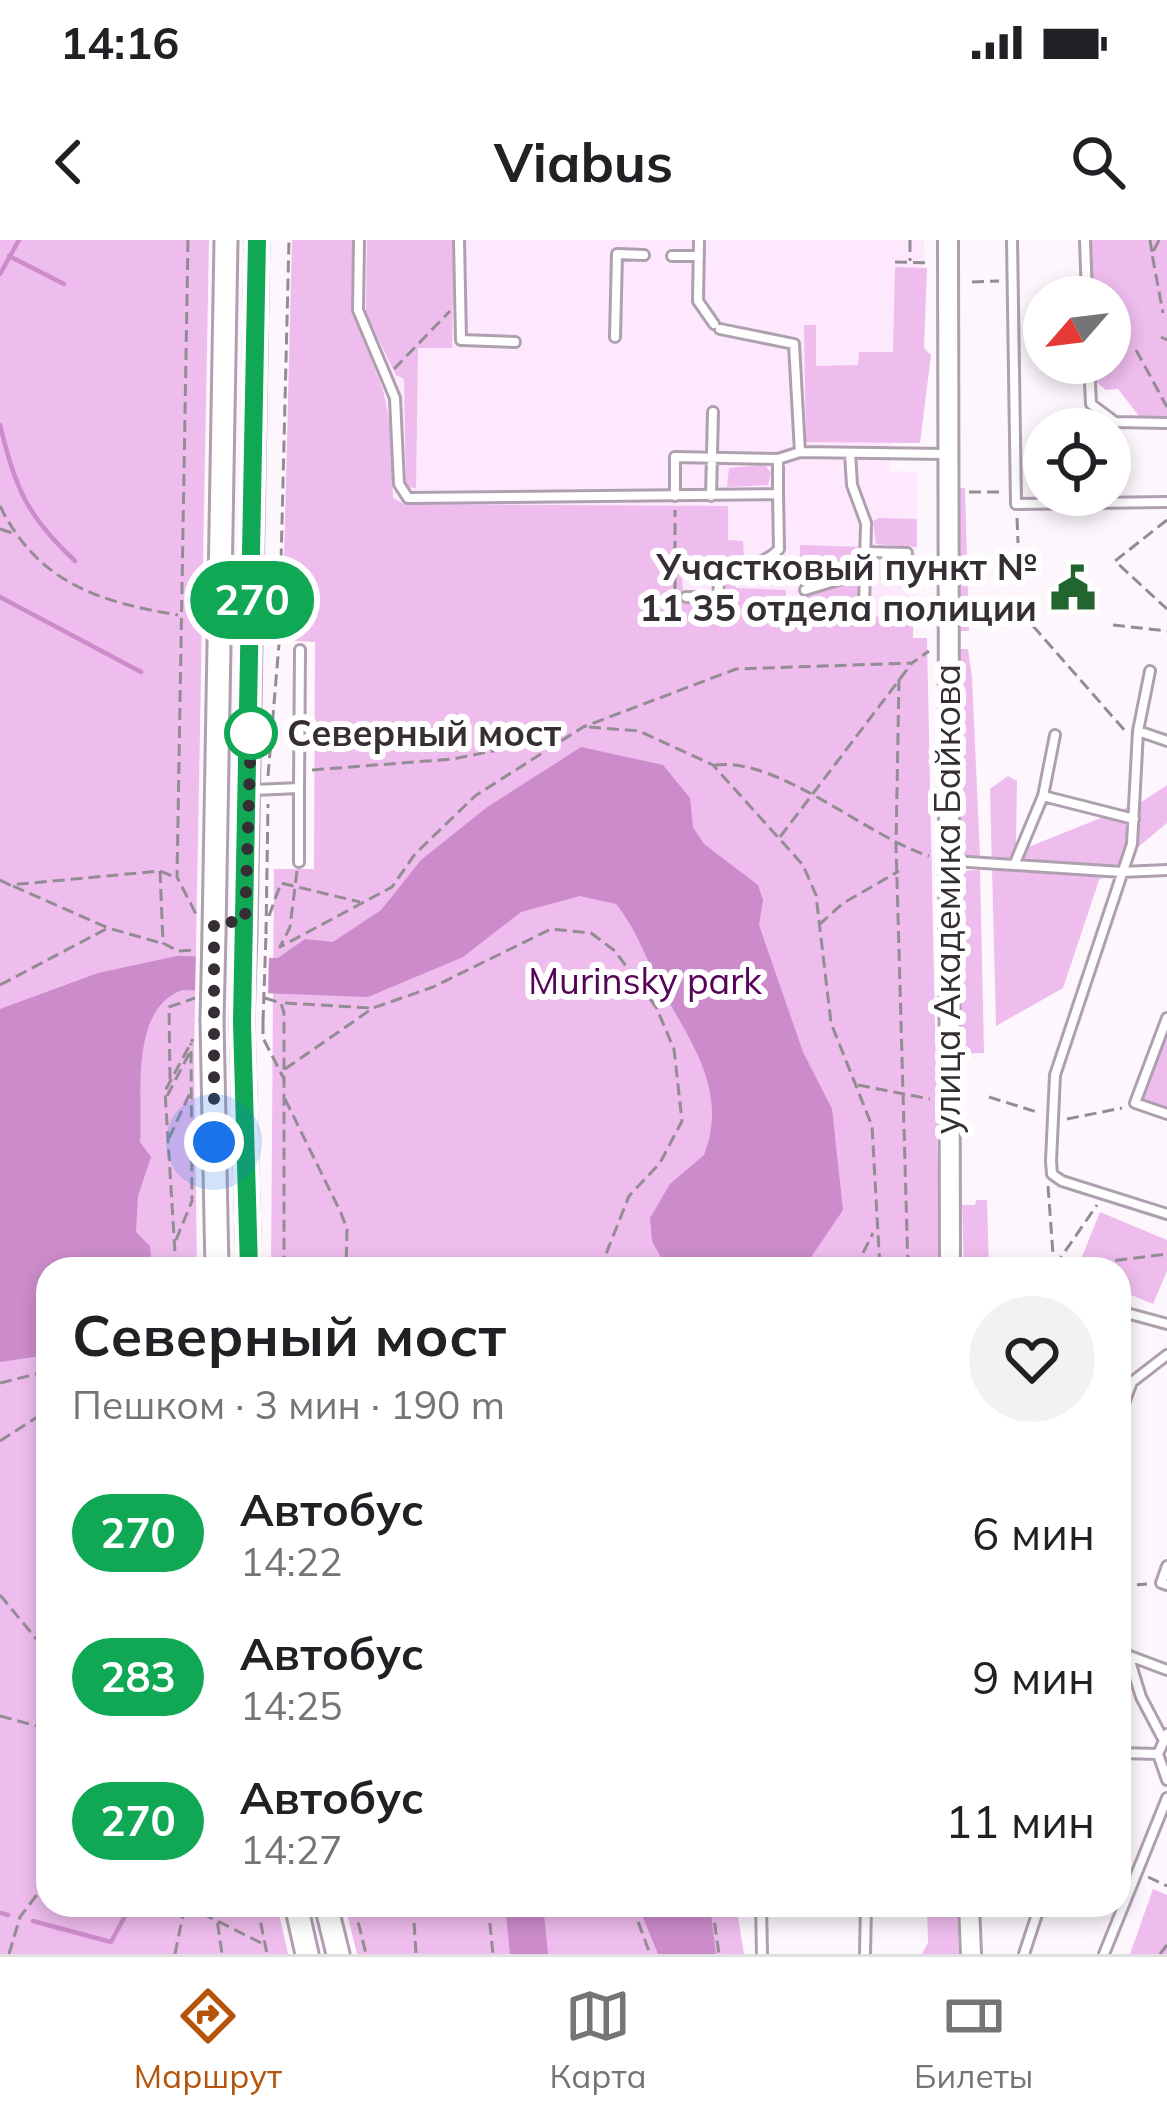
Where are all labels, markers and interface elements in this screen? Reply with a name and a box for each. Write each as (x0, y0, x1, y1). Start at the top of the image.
text: 14:16 (60, 14, 179, 70)
text: Viabus (494, 128, 673, 196)
icon: back (36, 129, 102, 195)
icon: search (1065, 129, 1131, 195)
north arrow (1023, 276, 1131, 384)
map controls (1023, 276, 1131, 516)
button: locate (1023, 408, 1131, 516)
place label: Участковый пункт № 11 35 отдела полиции (640, 544, 1037, 630)
line badge: 270 (183, 561, 321, 639)
public building icon: Участковый пункт № 11 35 отдела полиции (1048, 563, 1098, 613)
text: 270 (214, 573, 290, 626)
street label: улица Академика Байкова (924, 664, 969, 1134)
marker: Северный мост (226, 708, 276, 758)
place label: Северный мост (287, 710, 562, 755)
park label: Murinsky park (528, 958, 762, 1003)
your location (184, 1112, 244, 1172)
button: heart (969, 1296, 1095, 1422)
text: Северный мост (72, 1299, 506, 1370)
text: Пешком · 3 мин · 190 m (72, 1380, 505, 1429)
text: Автобус (240, 1481, 424, 1537)
text: 6 мин (972, 1505, 1095, 1561)
text: 270 (100, 1506, 176, 1559)
text: 14:22 (240, 1537, 343, 1586)
text: Автобус (240, 1625, 424, 1681)
text: 9 мин (972, 1649, 1095, 1705)
text: 283 (100, 1650, 176, 1703)
text: 14:25 (240, 1681, 343, 1730)
text: Автобус (240, 1769, 424, 1825)
text: 11 мин (945, 1793, 1095, 1849)
text: 270 (100, 1794, 176, 1847)
text: 14:27 (240, 1825, 343, 1874)
tab: Маршрут (134, 1983, 282, 2096)
tab: Карта (550, 1983, 647, 2096)
tab: Билеты (914, 1983, 1033, 2096)

